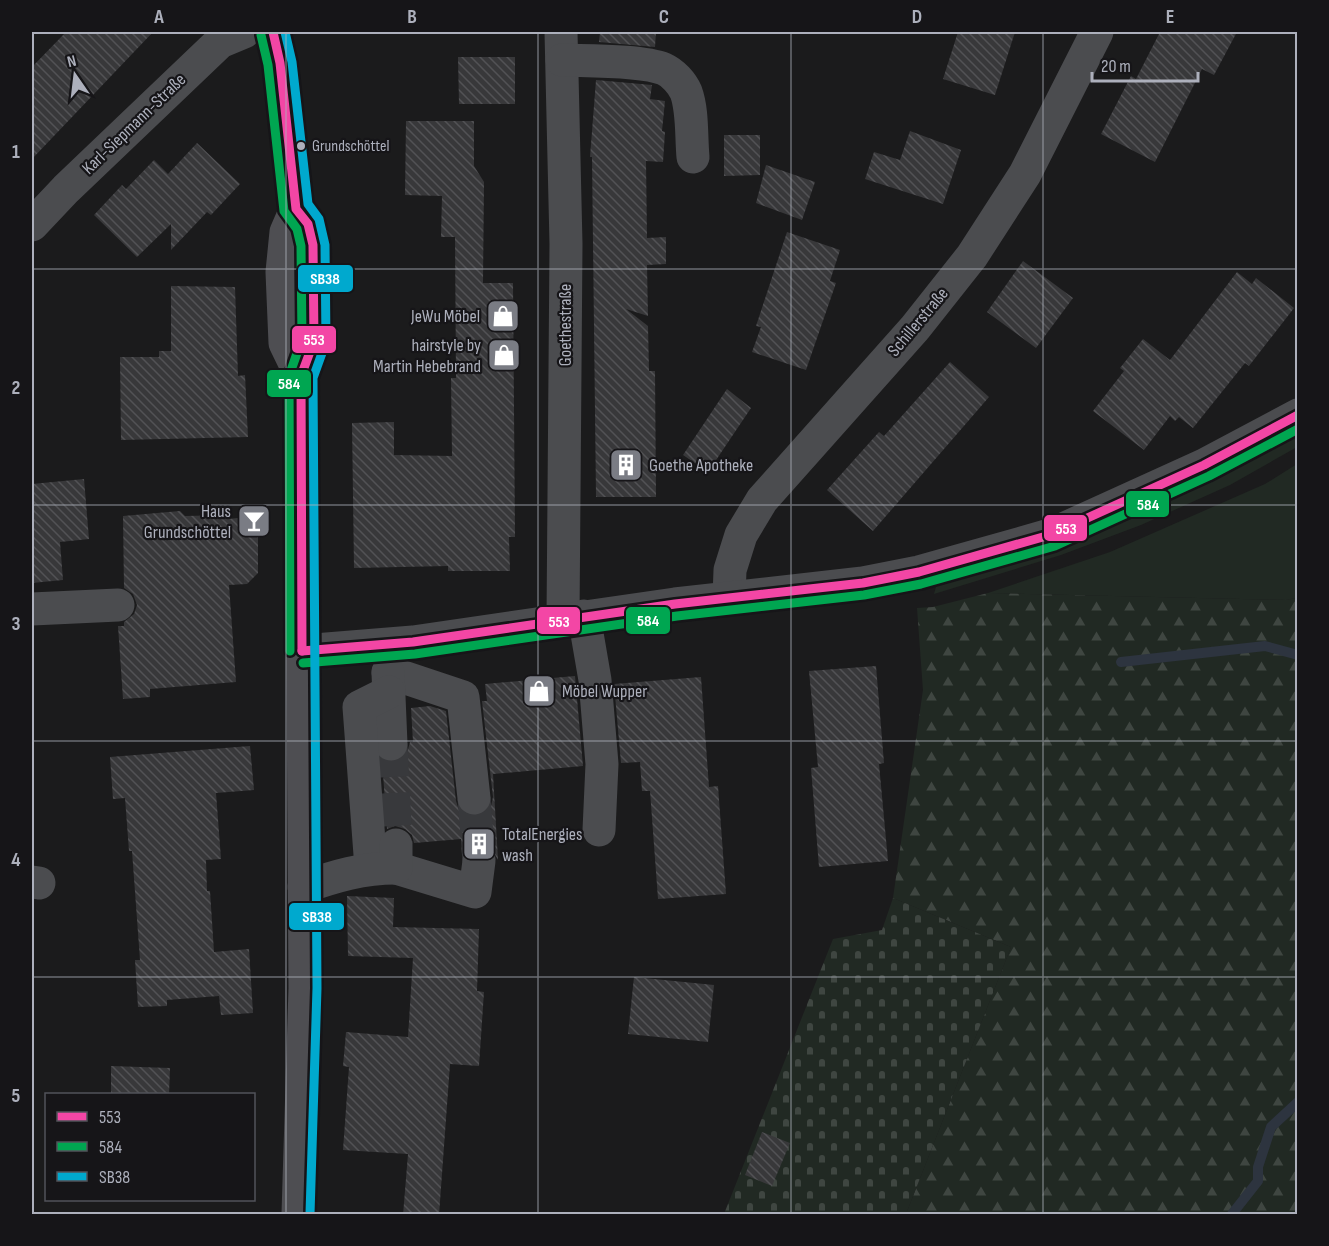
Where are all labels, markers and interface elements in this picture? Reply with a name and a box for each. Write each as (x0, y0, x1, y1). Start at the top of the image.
text: A (153, 5, 164, 29)
text: B (407, 5, 417, 29)
text: C (659, 5, 669, 29)
text: D (912, 5, 922, 29)
text: E (1166, 5, 1174, 29)
north arrow (45, 45, 105, 105)
scale bar (1092, 45, 1198, 83)
text: N (65, 52, 78, 72)
text: 20 m (1101, 56, 1131, 77)
street label: Karl-Siepmann-Straße (78, 69, 190, 179)
place label: Grundschöttel (312, 137, 389, 156)
text: 1 (12, 140, 20, 164)
marker: Grundschöttel (295, 140, 307, 152)
line badge: SB38 (297, 264, 354, 293)
text: SB38 (310, 270, 340, 289)
street label: Schillerstraße (883, 283, 953, 361)
street label: Goethestraße (555, 284, 576, 366)
shop icon: JeWu Möbel (485, 298, 521, 334)
place label: JeWu Möbel (410, 306, 480, 327)
line badge: 553 (291, 325, 337, 354)
text: 553 (303, 331, 325, 350)
place label: hairstyle by Martin Hebebrand (373, 335, 481, 377)
shop icon: hairstyle by Martin Hebebrand (486, 337, 522, 373)
line badge: 584 (266, 369, 312, 398)
text: 584 (278, 375, 301, 394)
text: 2 (12, 376, 20, 400)
building icon: Goethe Apotheke (608, 447, 644, 483)
place label: Goethe Apotheke (649, 455, 753, 476)
line badge: 584 (1125, 490, 1170, 518)
text: 584 (1137, 496, 1160, 515)
place label: Haus Grundschöttel (144, 501, 231, 543)
bar icon: Haus Grundschöttel (236, 503, 272, 539)
line badge: 553 (1043, 514, 1088, 542)
text: 553 (1055, 520, 1077, 539)
line badge: 553 (536, 606, 581, 635)
line badge: 584 (625, 606, 671, 635)
text: 3 (12, 612, 21, 636)
text: 584 (637, 612, 660, 631)
text: 553 (548, 613, 570, 632)
shop icon: Möbel Wupper (521, 673, 557, 709)
place label: Möbel Wupper (562, 681, 647, 702)
place label: TotalEnergies wash (502, 824, 583, 866)
building icon: TotalEnergies wash (461, 826, 497, 862)
text: 4 (11, 848, 21, 872)
line badge: SB38 (288, 902, 345, 931)
text: SB38 (302, 908, 332, 927)
text: 5 (12, 1084, 21, 1108)
legend (45, 1093, 255, 1201)
text: 553 (99, 1107, 121, 1128)
text: 584 (99, 1137, 122, 1158)
text: SB38 (99, 1167, 130, 1188)

